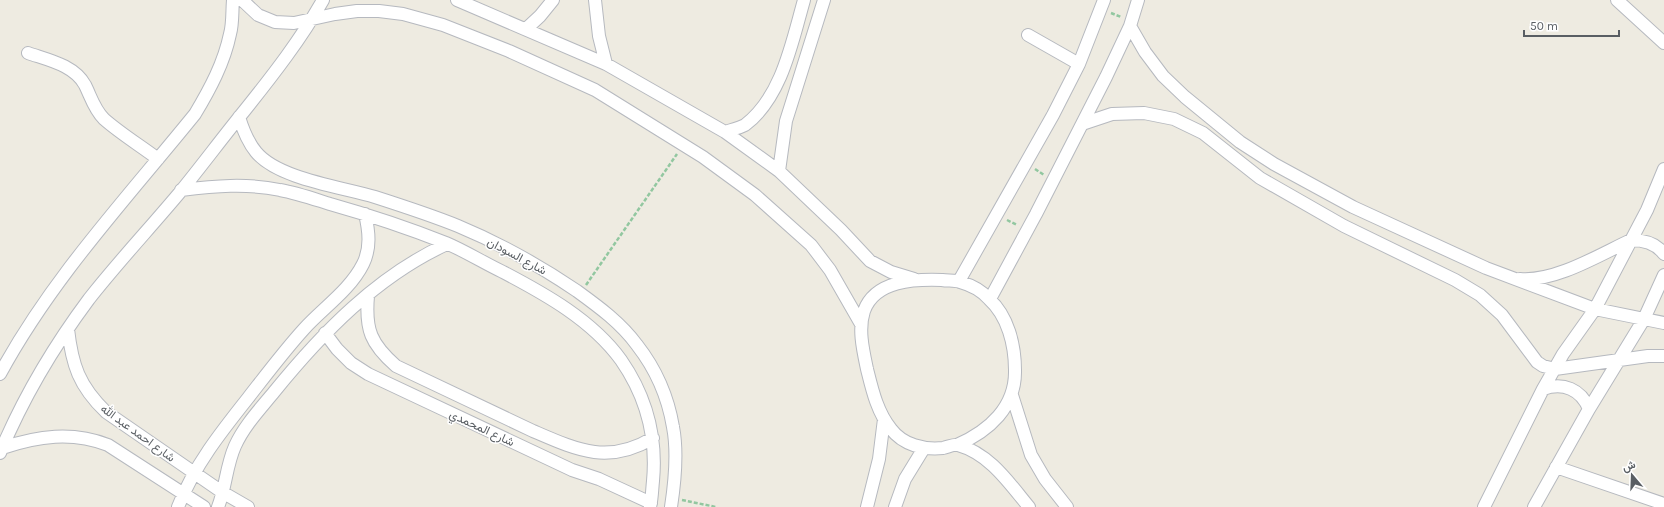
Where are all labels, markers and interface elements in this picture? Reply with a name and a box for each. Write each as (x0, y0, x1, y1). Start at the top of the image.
scale bar (1524, 12, 1619, 38)
text: 50 m (1530, 19, 1558, 33)
street label: شارع السودان (484, 234, 549, 279)
street label: شارع احمد عبد الله (97, 401, 178, 466)
street label: شارع المحمدي (446, 407, 517, 452)
north arrow (1612, 455, 1652, 495)
text: ش (1621, 458, 1637, 474)

